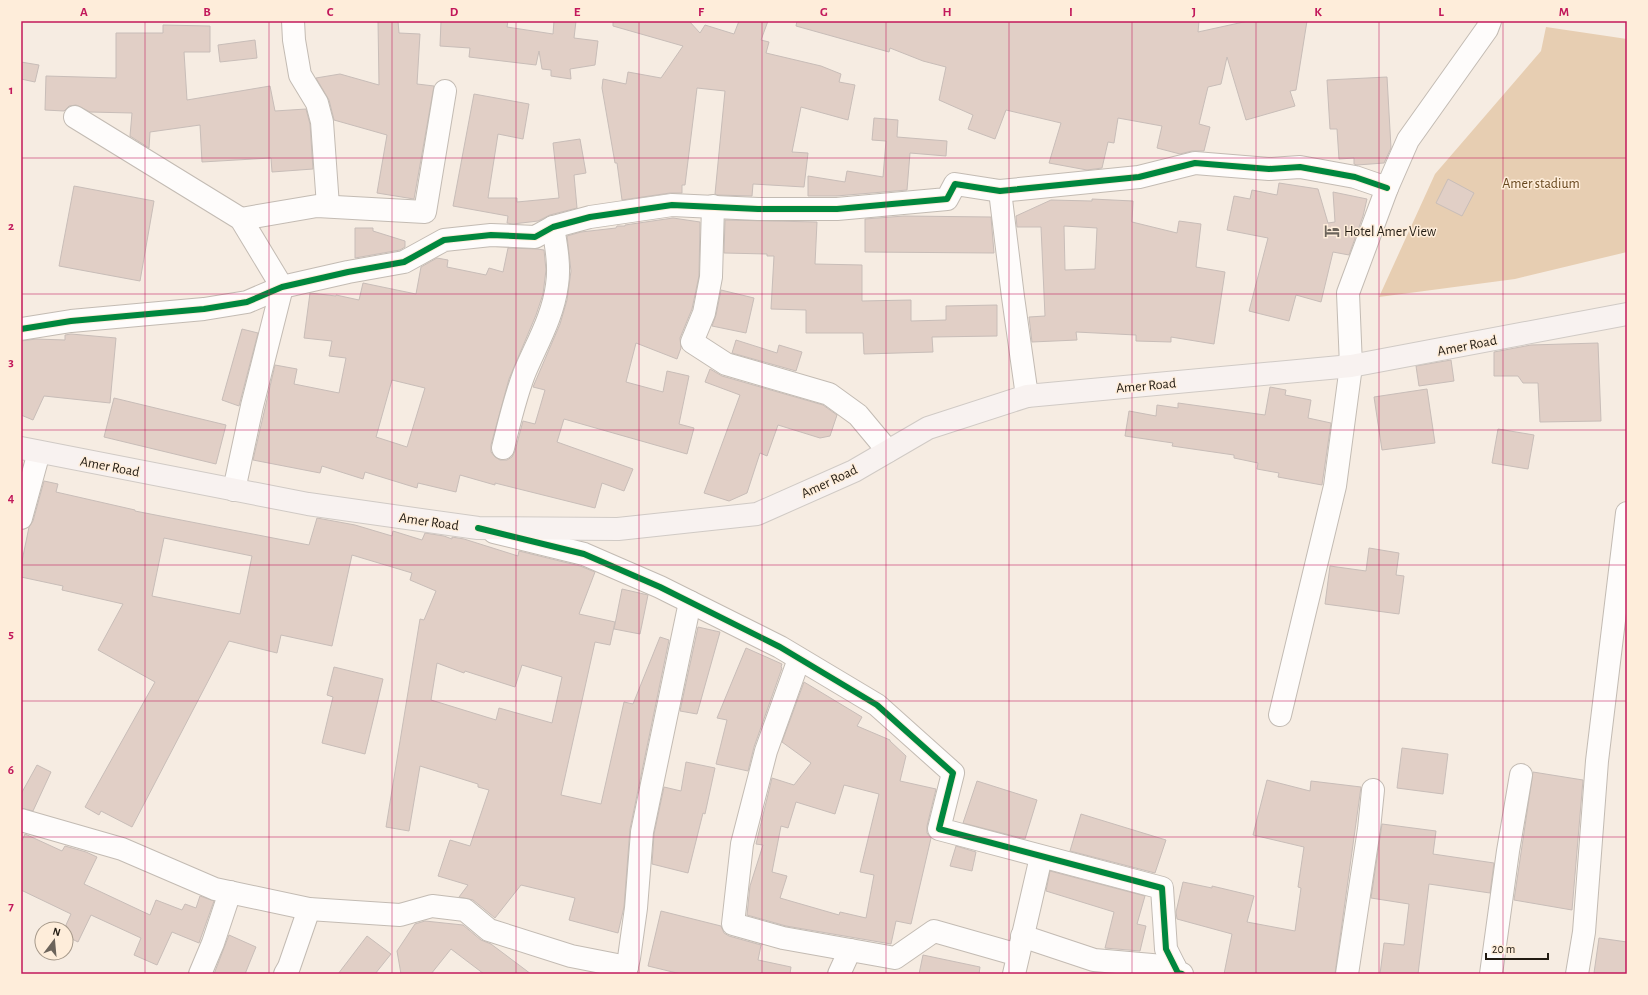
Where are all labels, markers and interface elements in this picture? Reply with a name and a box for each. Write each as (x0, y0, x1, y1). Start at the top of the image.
text: A (80, 6, 88, 19)
text: B (203, 6, 211, 19)
text: C (327, 6, 334, 19)
text: D (450, 6, 459, 19)
text: E (574, 6, 581, 19)
text: F (698, 6, 705, 19)
text: G (820, 6, 828, 19)
text: H (942, 6, 952, 19)
text: I (1069, 6, 1073, 19)
text: J (1192, 6, 1196, 19)
text: K (1314, 6, 1322, 19)
text: L (1438, 6, 1444, 19)
text: M (1559, 6, 1569, 19)
text: 1 (9, 84, 13, 97)
park label: Amer stadium (1502, 177, 1580, 191)
text: 2 (8, 220, 14, 233)
hotel icon: Hotel Amer View (1323, 222, 1341, 240)
place label: Hotel Amer View (1344, 225, 1437, 239)
street label: Amer Road (1436, 333, 1498, 359)
text: 3 (8, 356, 14, 369)
street label: Amer Road (1115, 376, 1177, 396)
street label: Amer Road (79, 454, 141, 480)
street label: Amer Road (799, 463, 860, 501)
text: 4 (8, 492, 15, 505)
street label: Amer Road (398, 511, 460, 533)
text: 5 (8, 628, 14, 641)
text: 6 (8, 764, 14, 777)
text: 7 (8, 900, 14, 913)
north arrow (34, 921, 74, 961)
text: N (51, 926, 62, 938)
scale bar (1486, 935, 1548, 961)
text: 20 m (1492, 943, 1515, 955)

